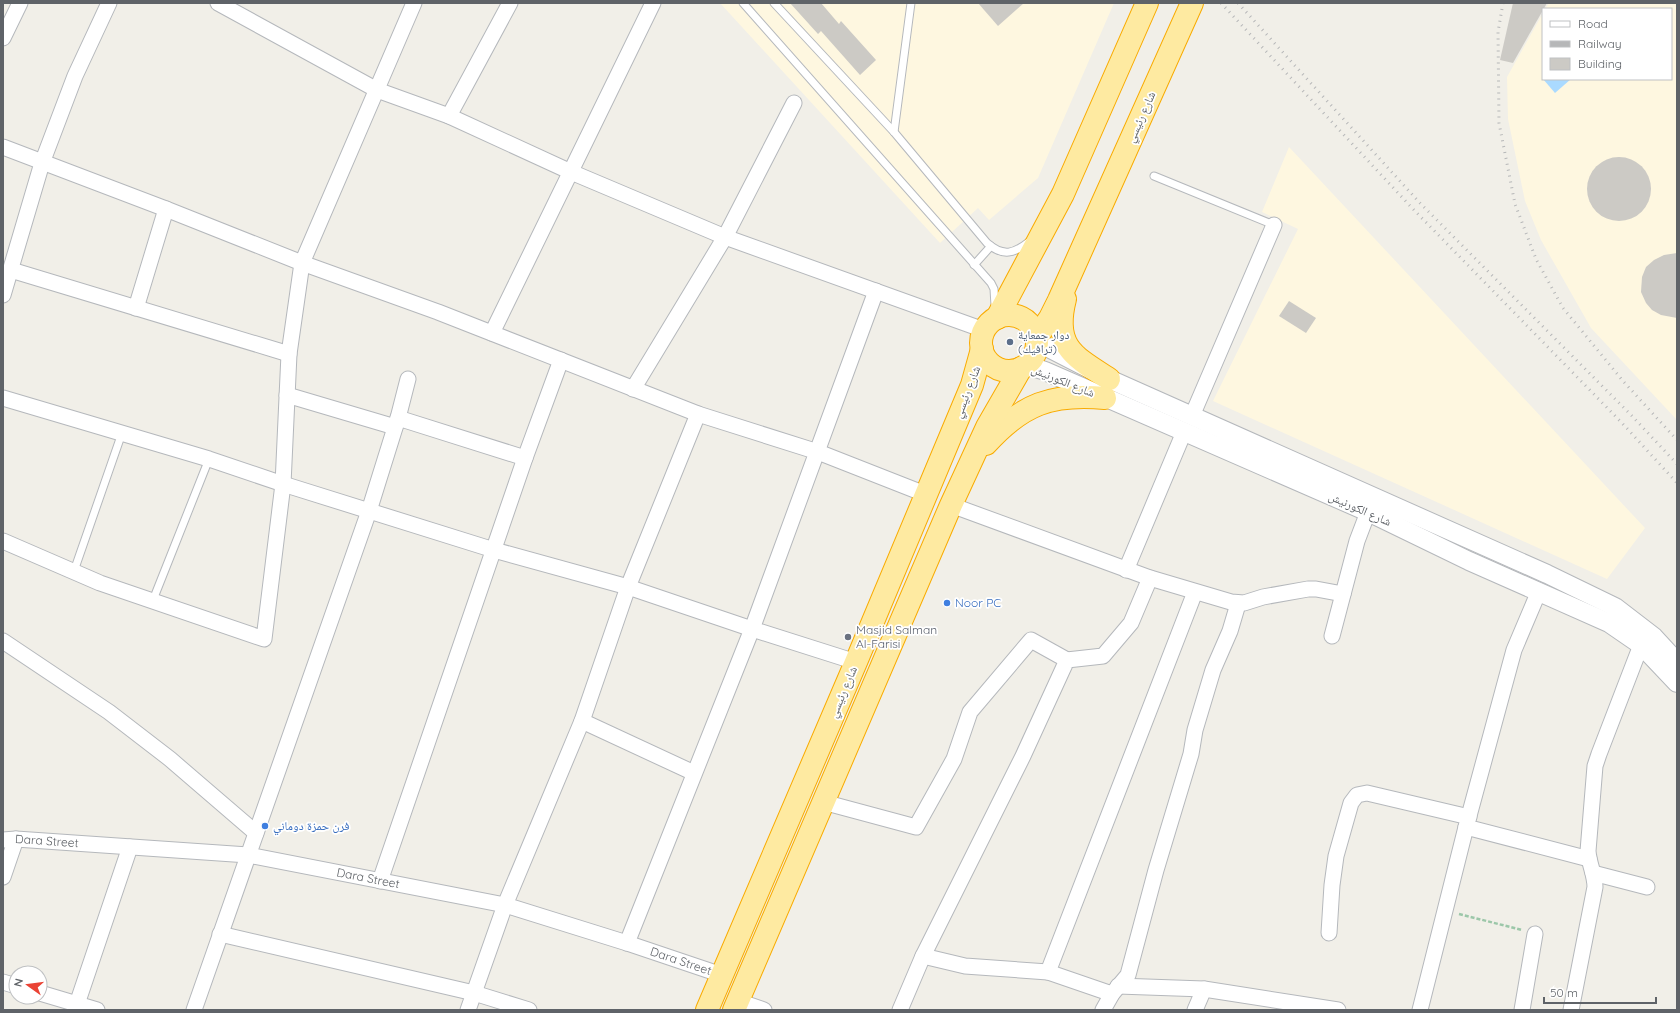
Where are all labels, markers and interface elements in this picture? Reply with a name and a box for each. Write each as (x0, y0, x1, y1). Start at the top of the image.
legend (1542, 8, 1672, 80)
text: Road (1578, 16, 1608, 31)
text: Railway (1578, 36, 1622, 51)
text: Building (1578, 56, 1622, 71)
street label: شارع رئيسي (1123, 89, 1161, 146)
place label: دوار جمعاية (ترافيك) (1018, 327, 1070, 356)
marker: دوار جمعاية (ترافيك) (1005, 337, 1015, 347)
street label: شارع الكورنيش (1029, 361, 1097, 401)
street label: شارع رئيسي (950, 364, 986, 421)
street label: شارع الكورنيش (1326, 488, 1394, 530)
place label: Noor PC (955, 595, 1001, 610)
marker: Noor PC (942, 598, 952, 608)
place label: Masjid Salman Al-Farisi (856, 622, 937, 651)
marker: Masjid Salman Al-Farisi (843, 632, 853, 642)
street label: شارع رئيسي (825, 664, 863, 721)
place label: فرن حمزة دوماني (273, 818, 349, 836)
marker: فرن حمزة دوماني (260, 821, 270, 831)
street label: Dara Street (15, 831, 79, 850)
street label: Dara Street (336, 864, 401, 891)
street label: Dara Street (648, 943, 714, 978)
north arrow (8, 965, 48, 1005)
text: N (11, 977, 26, 988)
scale bar (1544, 979, 1656, 1005)
text: 50 m (1550, 985, 1578, 1000)

